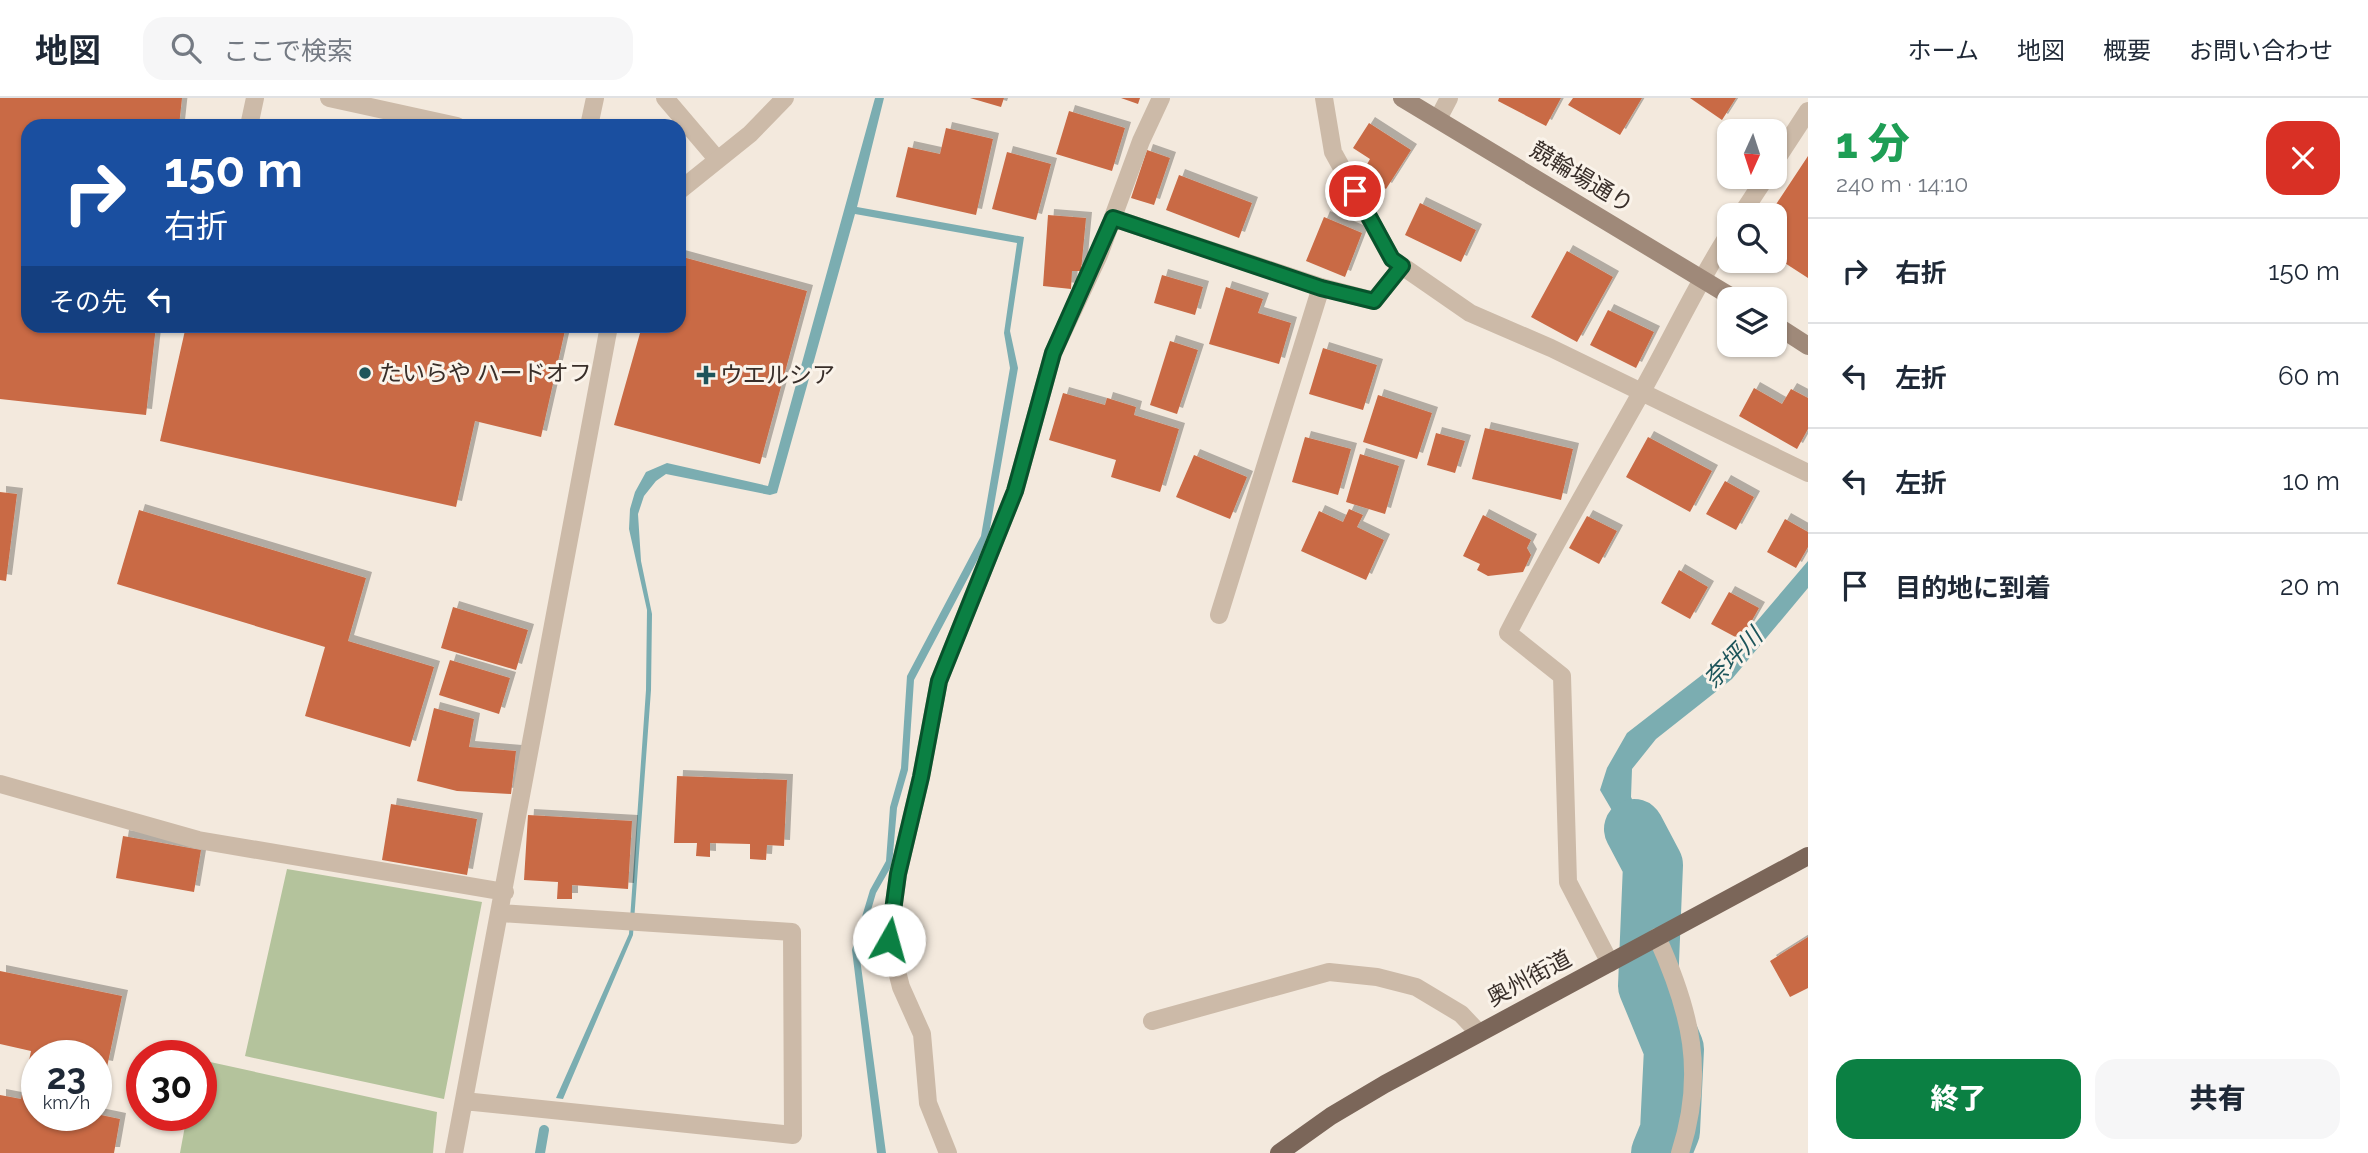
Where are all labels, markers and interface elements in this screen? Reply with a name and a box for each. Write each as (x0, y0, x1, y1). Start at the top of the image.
search box (143, 17, 633, 80)
icon: search (167, 29, 205, 67)
text: 地図 (35, 31, 101, 70)
text: ここで検索 (223, 36, 353, 66)
text: ホーム (1908, 36, 1979, 65)
text: 地図 (2017, 36, 2065, 65)
text: 概要 (2103, 36, 2151, 65)
text: お問い合わせ (2189, 36, 2333, 65)
north arrow (1717, 119, 1787, 189)
map controls (1717, 119, 1787, 357)
text: 1 分 (1836, 119, 1910, 168)
button: close (2266, 121, 2340, 195)
street label: 競輪場通り (1526, 135, 1638, 218)
text: 150 m (164, 141, 303, 198)
icon: right (49, 147, 140, 238)
pin (1325, 161, 1385, 221)
text: 240 m · 14:10 (1836, 170, 1968, 197)
icon: arrive (1336, 172, 1374, 210)
button: search (1717, 203, 1787, 273)
text: 右折 (164, 207, 228, 244)
icon: right (1836, 252, 1874, 290)
text: 150 m (2268, 256, 2340, 286)
text: 右折 (1895, 258, 1947, 288)
icon: left (141, 280, 179, 318)
text: その先 (49, 287, 127, 317)
button: layers (1717, 287, 1787, 357)
icon: left (1836, 357, 1874, 395)
place label: たいらや ハードオフ (379, 359, 592, 386)
place label: ウエルシア (720, 361, 835, 388)
text: 60 m (2278, 361, 2340, 391)
text: 左折 (1895, 363, 1947, 393)
marker: たいらや ハードオフ (357, 365, 373, 381)
marker: ウエルシア (698, 367, 714, 383)
icon: left (1836, 462, 1874, 500)
text: 10 m (2282, 466, 2340, 496)
text: 左折 (1895, 468, 1947, 498)
icon: arrive (1836, 567, 1874, 605)
text: 20 m (2280, 571, 2340, 601)
text: 目的地に到着 (1895, 573, 2051, 603)
water label: 奈坪川 (1697, 620, 1770, 694)
position arrow (852, 903, 926, 977)
street label: 奥州街道 (1482, 944, 1576, 1011)
speed limit sign: 30 (126, 1040, 217, 1131)
text: 23 (47, 1056, 86, 1097)
button: 終了 (1836, 1059, 2081, 1139)
button: 共有 (2095, 1059, 2340, 1139)
text: km/h (43, 1092, 90, 1113)

